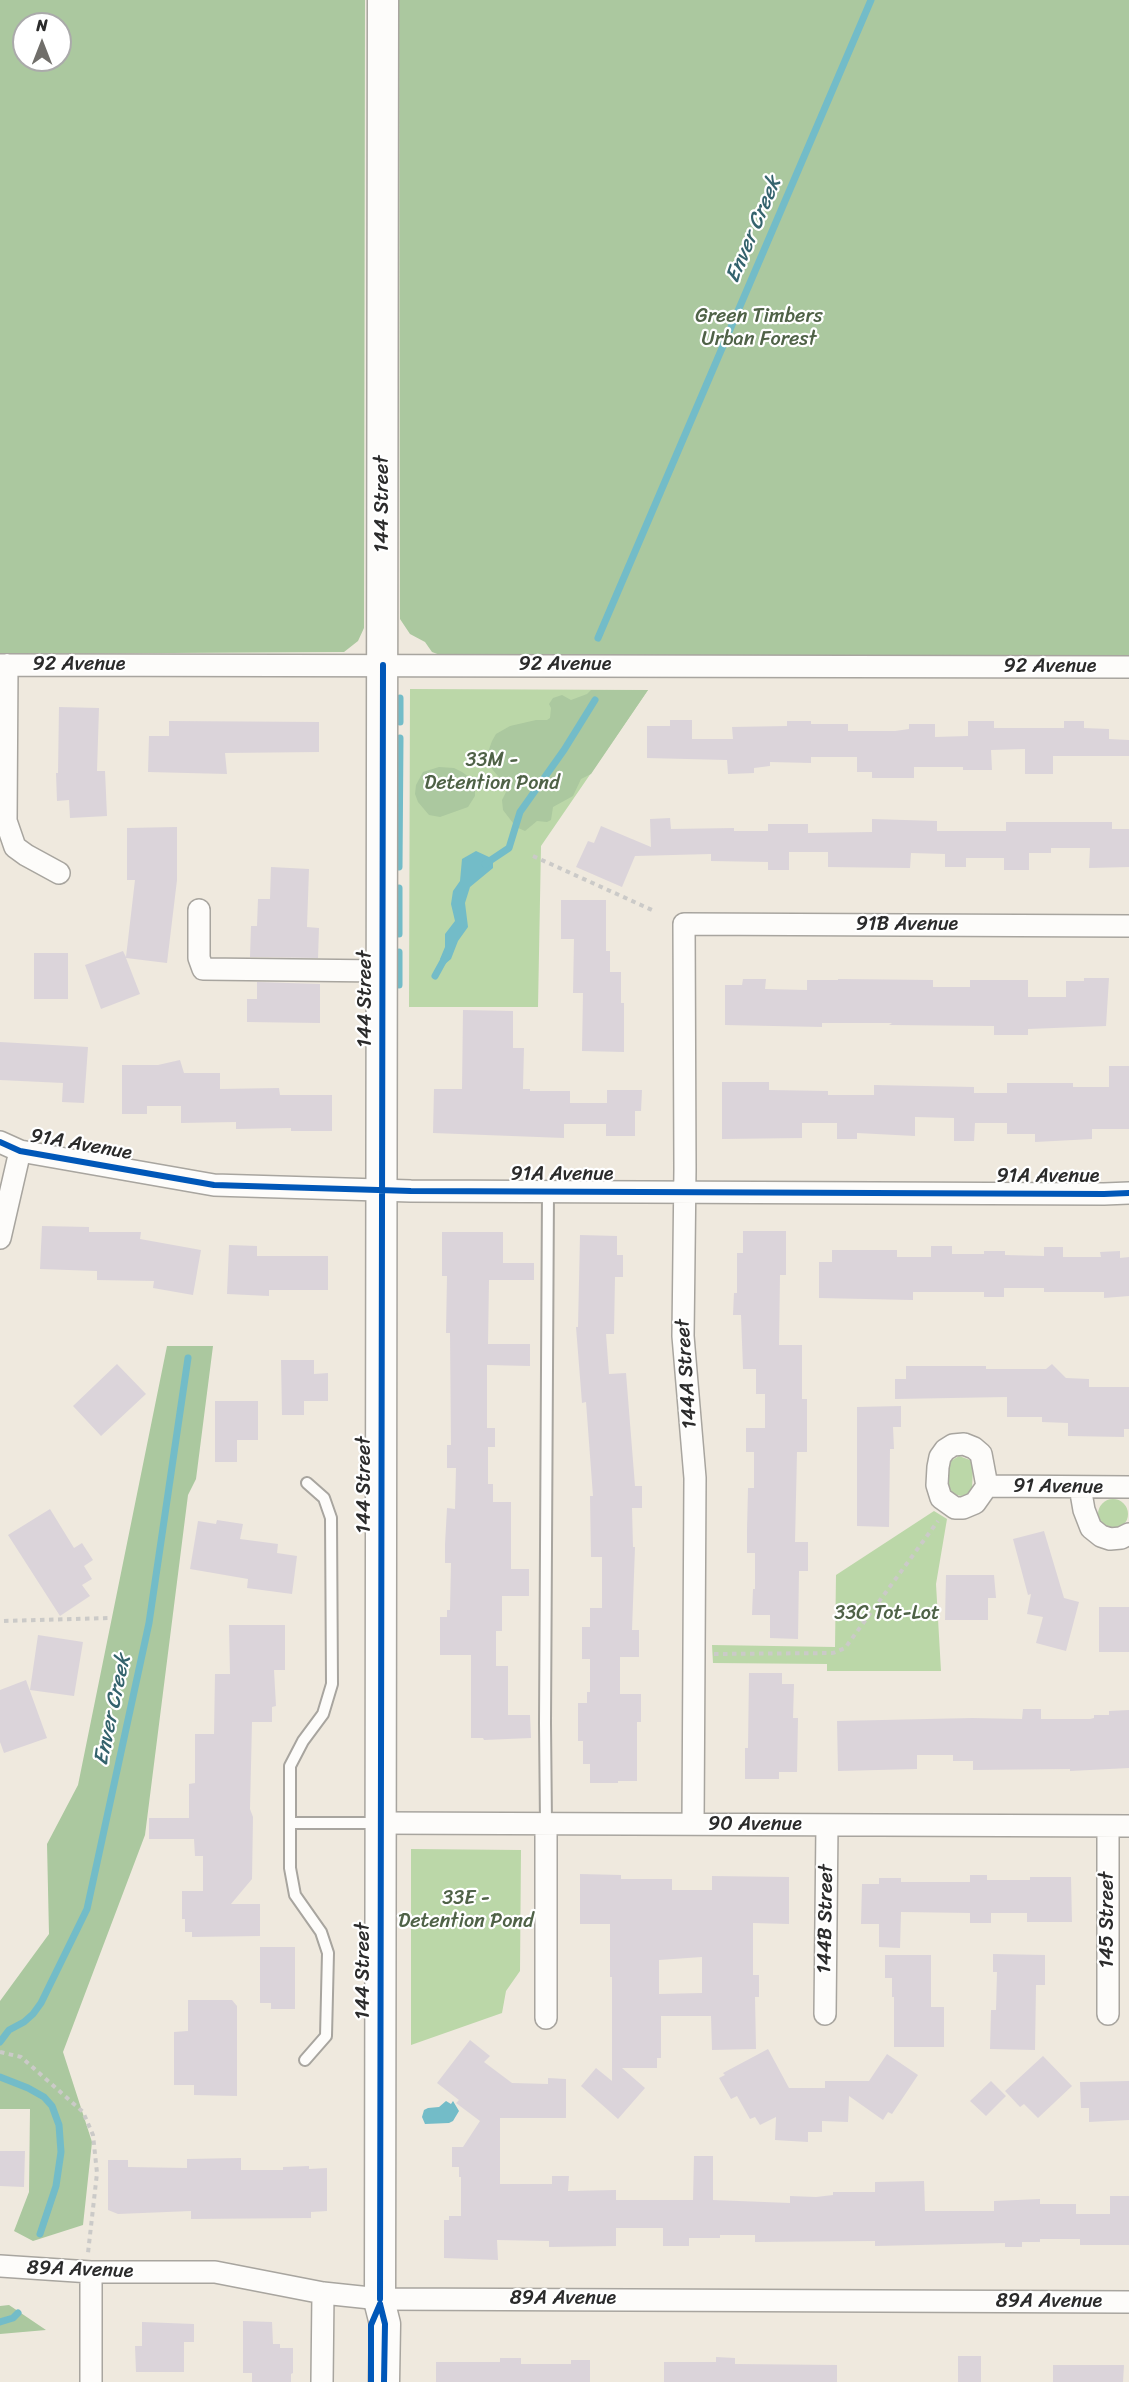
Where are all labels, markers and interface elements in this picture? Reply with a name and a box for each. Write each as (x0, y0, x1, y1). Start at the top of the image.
text: N (36, 11, 48, 40)
north arrow (12, 12, 72, 72)
water label: Enver Creek (721, 174, 787, 286)
park label: Green Timbers Urban Forest (695, 305, 823, 352)
street label: 144 Street (371, 456, 395, 552)
street label: 92 Avenue (33, 653, 125, 677)
street label: 92 Avenue (519, 653, 611, 677)
street label: 92 Avenue (1004, 655, 1096, 679)
park label: 33M - Detention Pond (424, 749, 560, 796)
street label: 91B Avenue (856, 913, 958, 937)
street label: 144 Street (354, 951, 378, 1047)
street label: 91A Avenue (28, 1124, 134, 1166)
street label: 91A Avenue (510, 1163, 614, 1187)
street label: 91A Avenue (996, 1165, 1100, 1189)
street label: 144A Street (671, 1318, 703, 1430)
street label: 144 Street (353, 1437, 377, 1533)
street label: 91 Avenue (1013, 1474, 1103, 1500)
park label: 33C Tot-Lot (834, 1602, 940, 1626)
water label: Enver Creek (89, 1653, 137, 1767)
street label: 90 Avenue (708, 1813, 802, 1837)
street label: 144B Street (813, 1864, 839, 1974)
street label: 145 Street (1096, 1872, 1120, 1968)
park label: 33E - Detention Pond (398, 1887, 534, 1934)
street label: 144 Street (352, 1923, 376, 2019)
street label: 89A Avenue (26, 2256, 134, 2284)
street label: 89A Avenue (510, 2287, 616, 2311)
street label: 89A Avenue (996, 2290, 1102, 2314)

